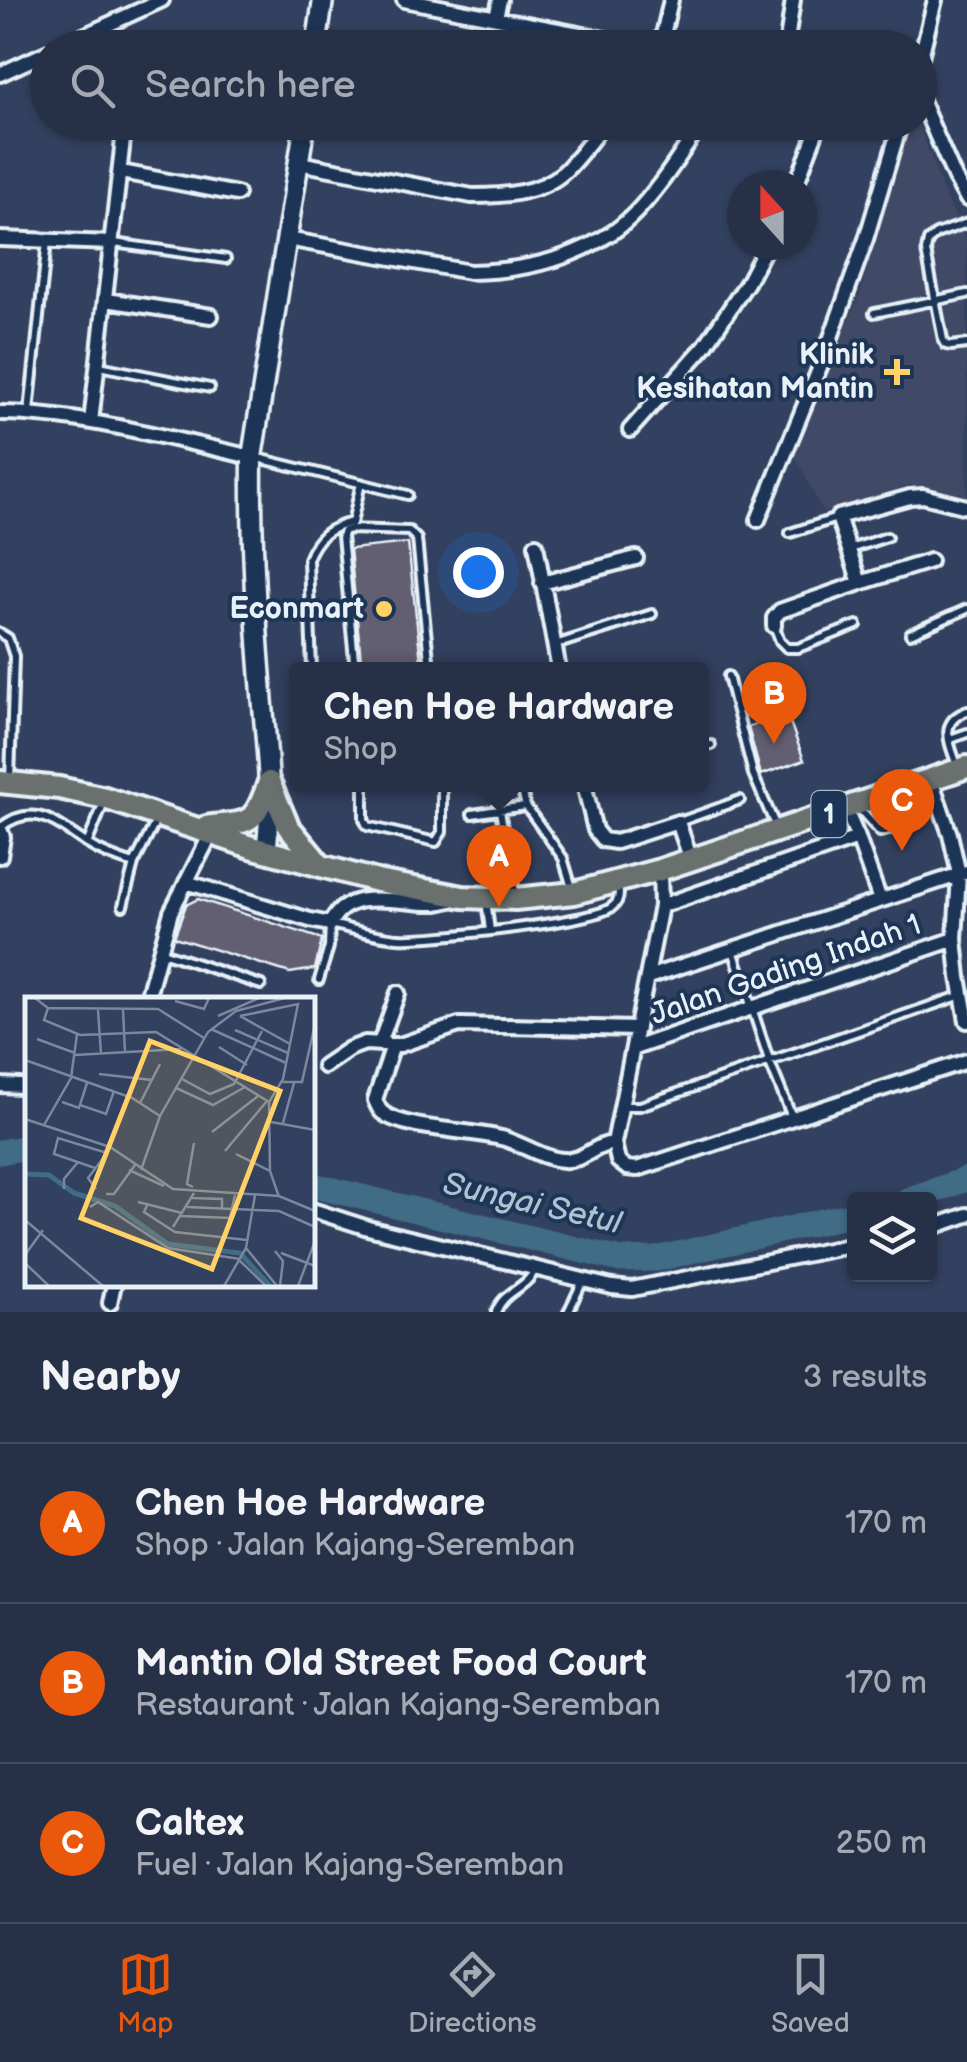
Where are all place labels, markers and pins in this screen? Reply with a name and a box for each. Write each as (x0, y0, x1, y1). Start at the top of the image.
place label: Klinik Kesihatan Mantin (636, 337, 874, 407)
marker: Klinik Kesihatan Mantin (884, 359, 910, 385)
place label: Econmart (230, 591, 364, 627)
marker: Econmart (373, 598, 395, 620)
pin: B (742, 662, 806, 744)
pin: C (870, 768, 934, 851)
pin: A (466, 824, 532, 907)

